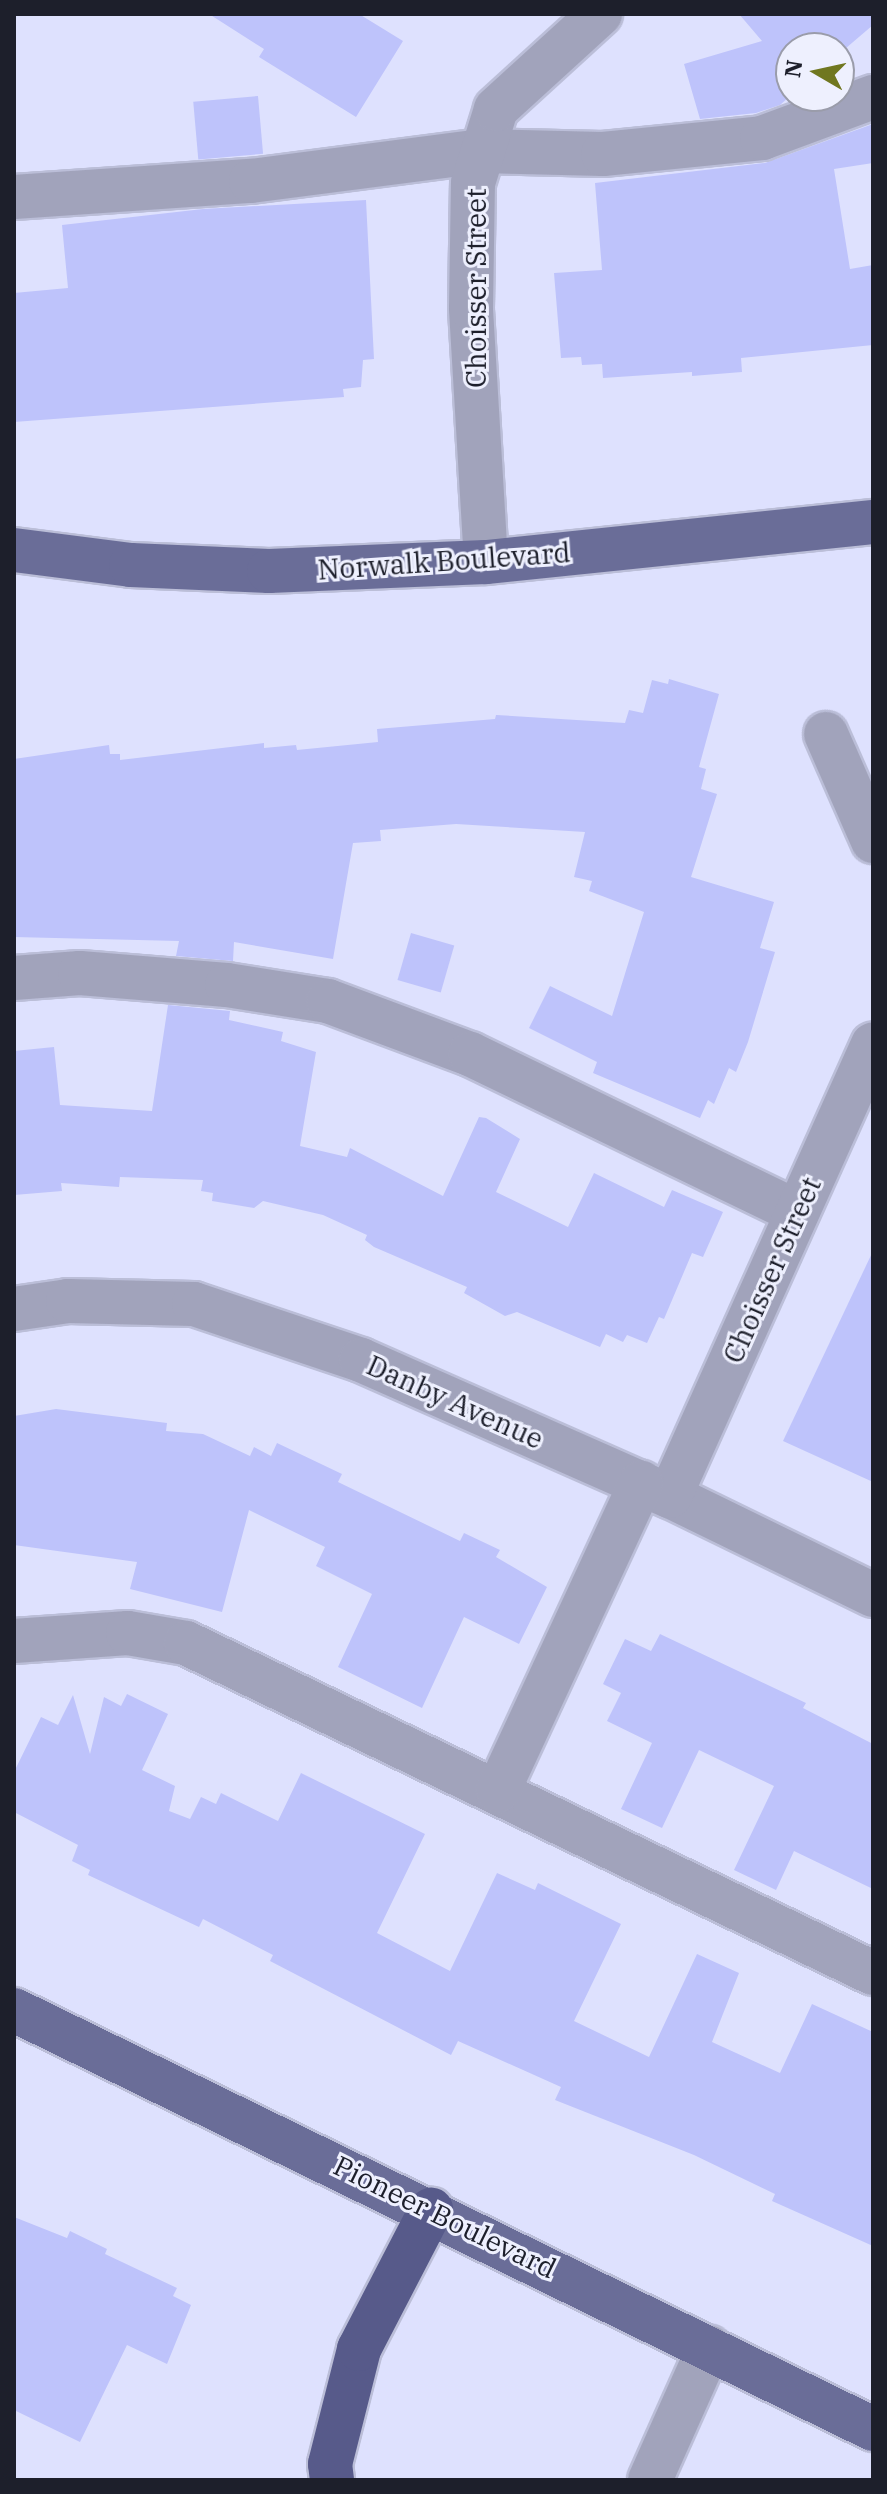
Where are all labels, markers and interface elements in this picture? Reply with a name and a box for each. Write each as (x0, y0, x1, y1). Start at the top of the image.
north arrow (775, 32, 855, 112)
text: N (777, 58, 808, 79)
street label: Choisser Street (459, 188, 493, 388)
street label: Norwalk Boulevard (316, 535, 572, 587)
street label: Choisser Street (716, 1172, 828, 1368)
street label: Danby Avenue (362, 1348, 548, 1456)
street label: Pioneer Boulevard (328, 2149, 562, 2285)

